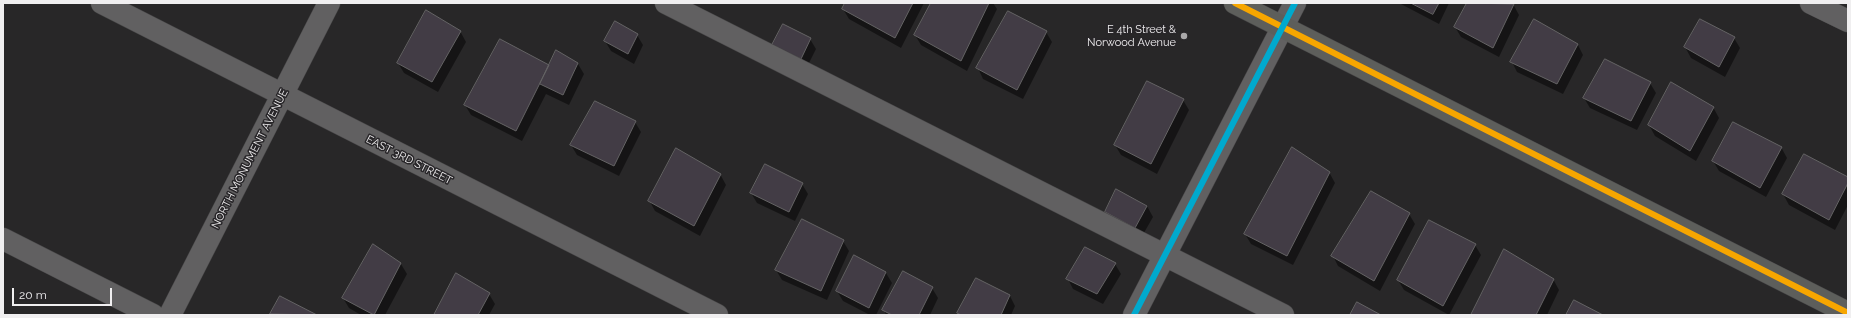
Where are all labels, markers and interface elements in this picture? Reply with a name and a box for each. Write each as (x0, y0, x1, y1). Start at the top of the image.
place label: E 4th Street & Norwood Avenue (1087, 23, 1176, 49)
marker: E 4th Street & Norwood Avenue (1179, 31, 1189, 41)
street label: NORTH MONUMENT AVENUE (209, 87, 291, 231)
street label: EAST 3RD STREET (364, 133, 454, 187)
scale bar (14, 280, 114, 306)
text: 20 m (19, 288, 47, 302)

